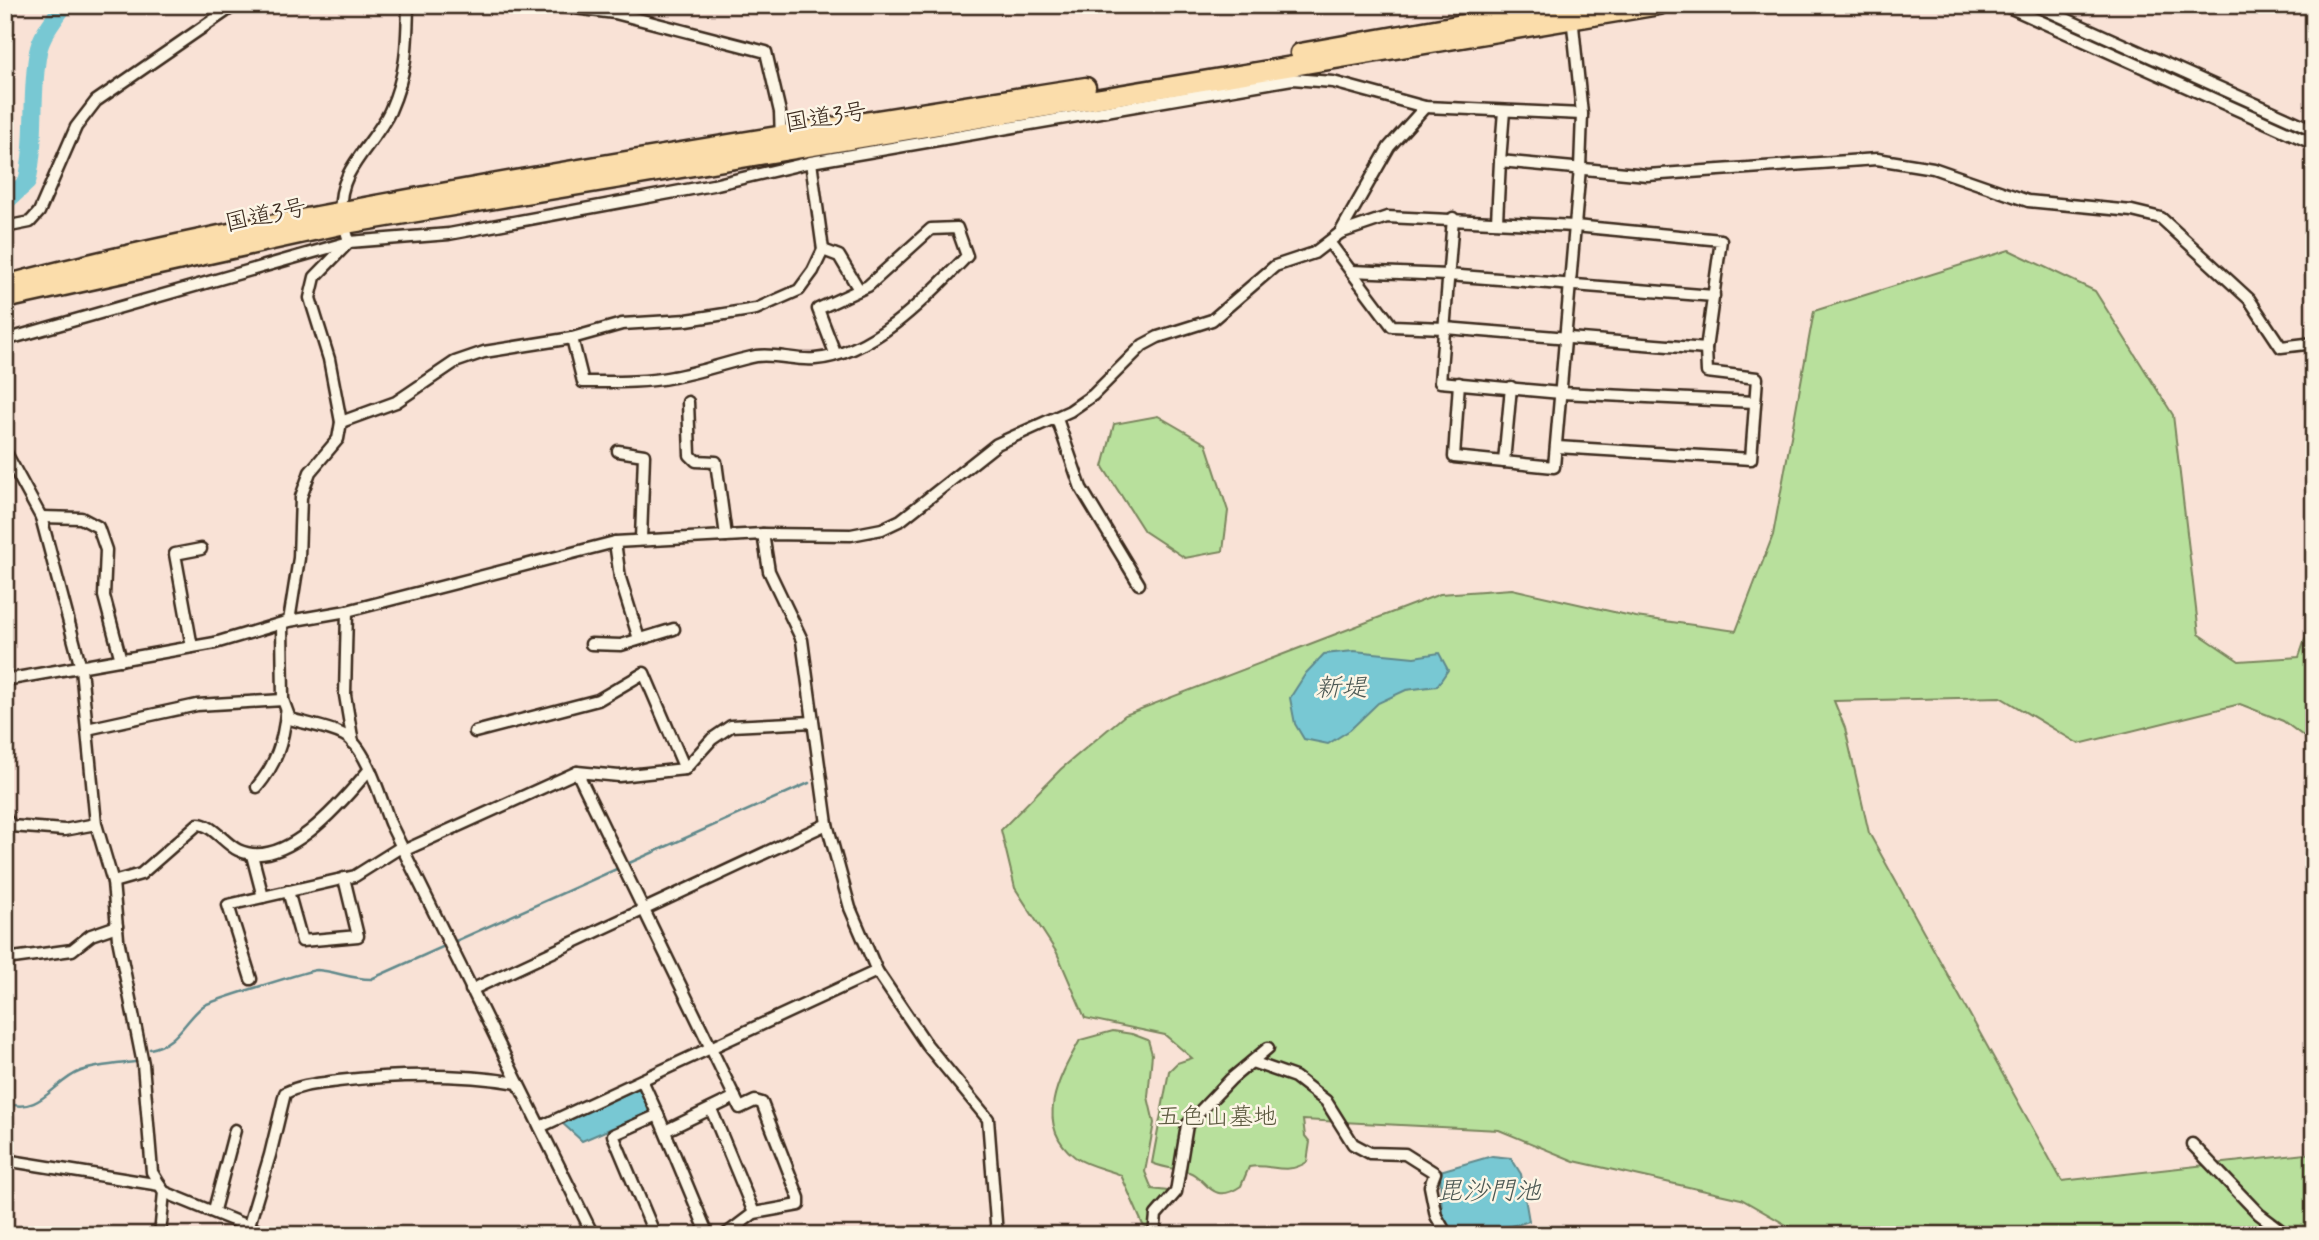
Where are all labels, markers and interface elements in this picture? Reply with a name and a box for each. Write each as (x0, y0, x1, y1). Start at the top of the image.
street label: 国道3号 (783, 96, 869, 140)
street label: 国道3号 (222, 192, 310, 240)
water label: 新堤 (1315, 672, 1368, 706)
park label: 五色山墓地 (1157, 1102, 1277, 1133)
water label: 毘沙門池 (1437, 1175, 1542, 1209)

